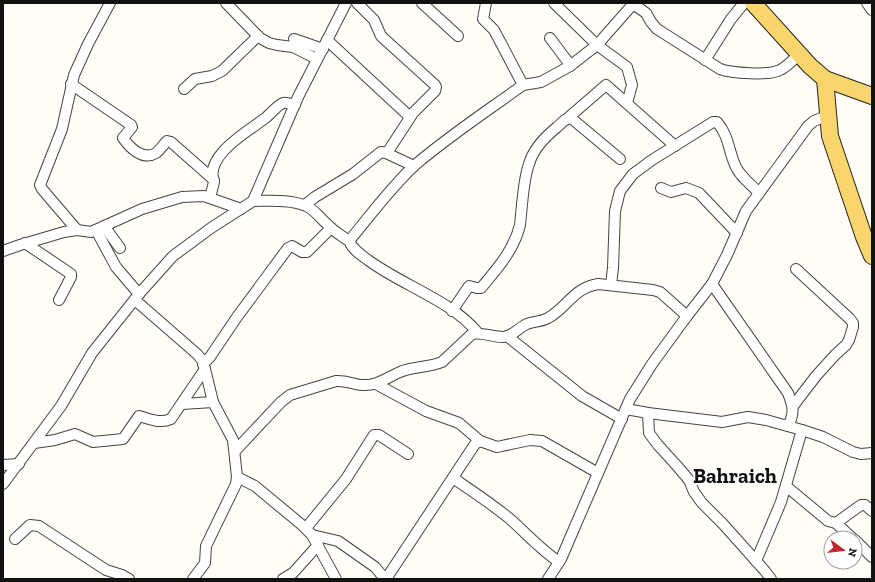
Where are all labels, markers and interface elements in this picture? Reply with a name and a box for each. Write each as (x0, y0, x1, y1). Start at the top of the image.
district label: Bahraich (693, 463, 777, 488)
north arrow (823, 530, 863, 570)
text: N (845, 547, 860, 559)

